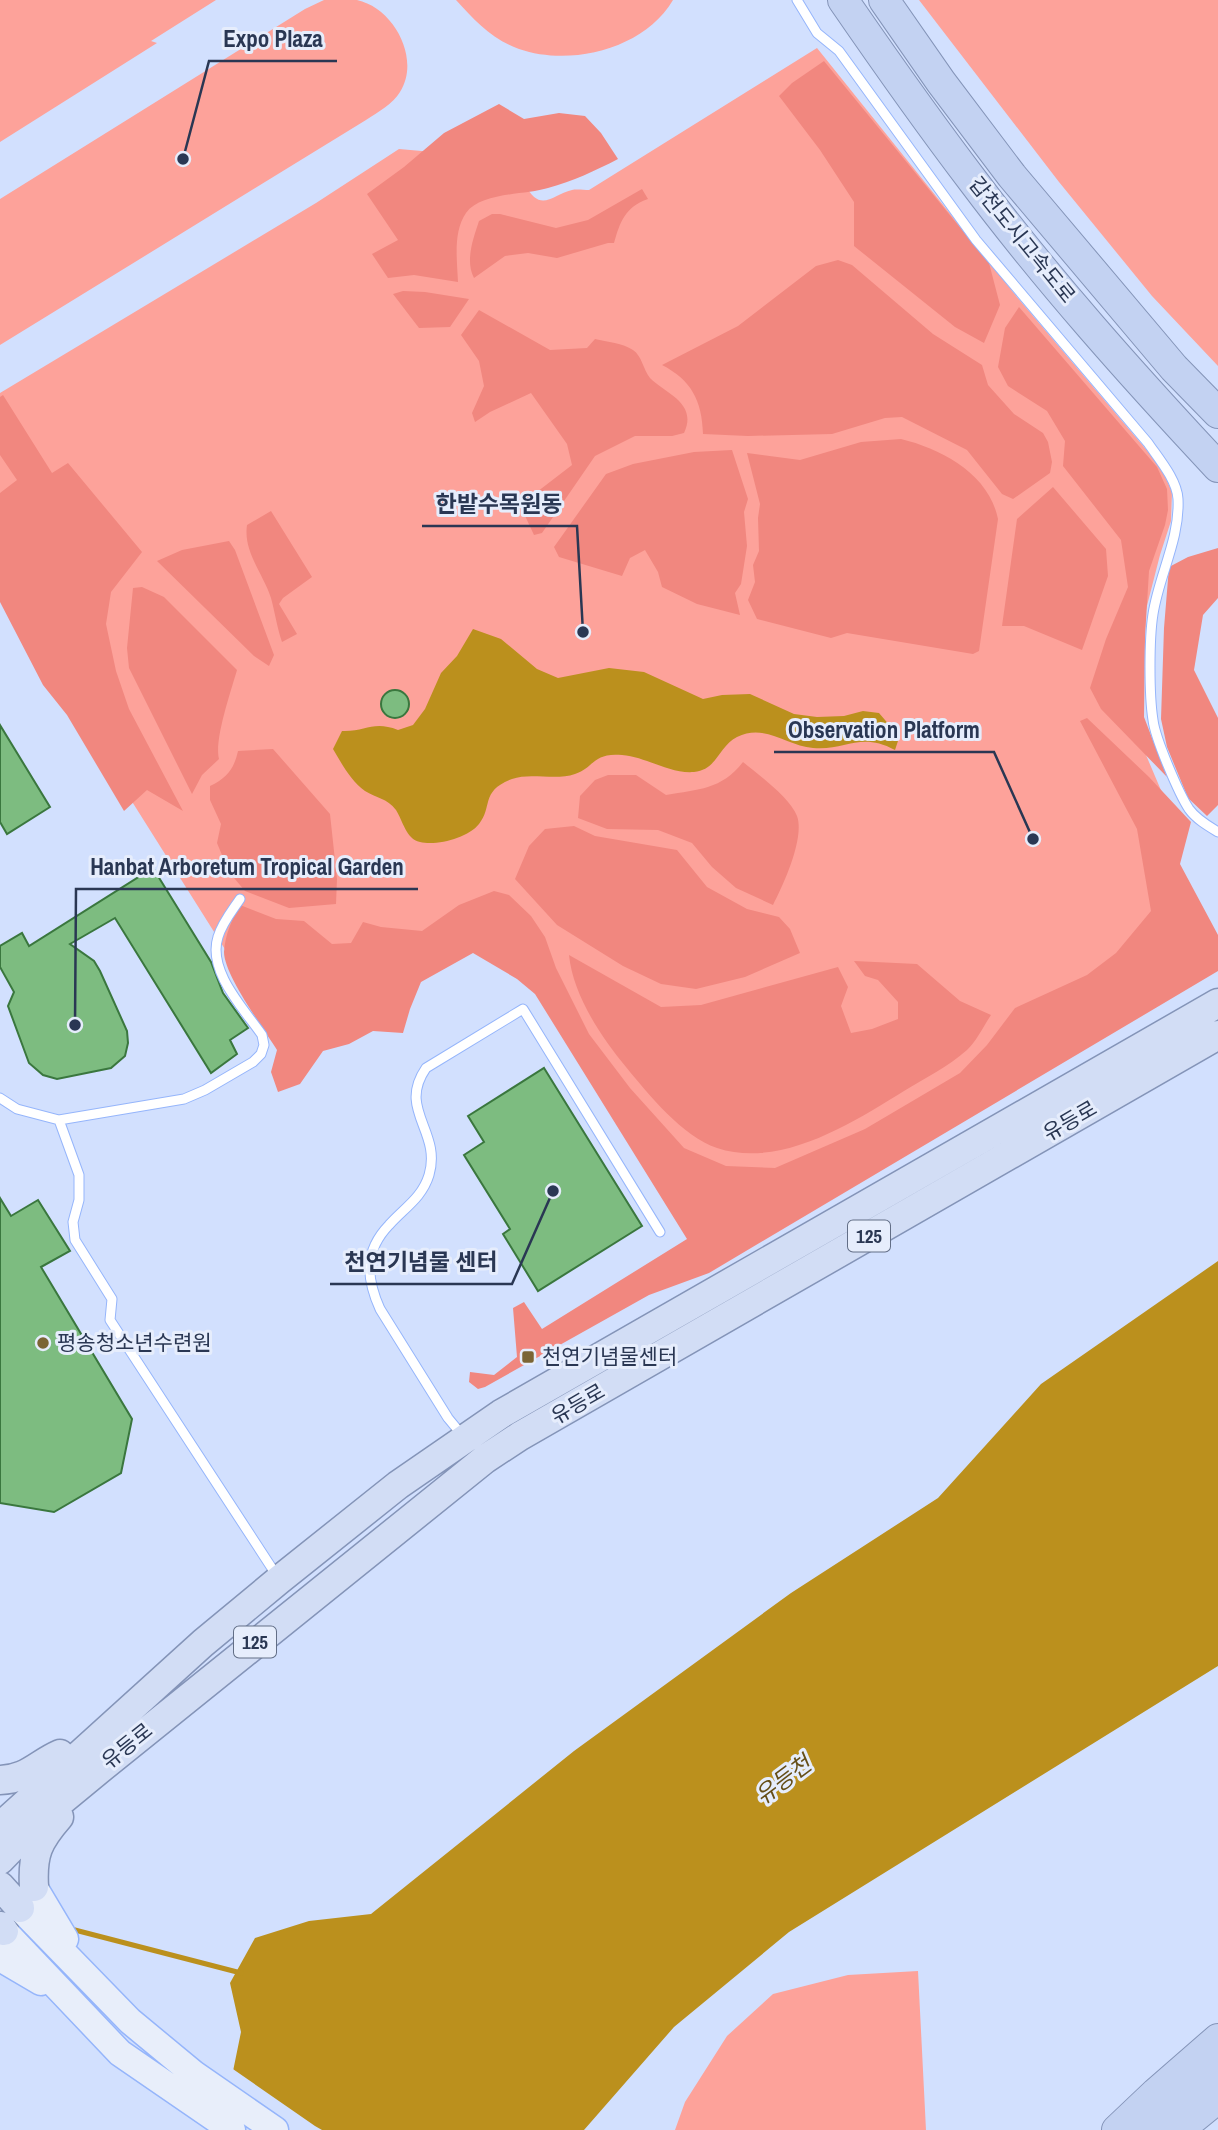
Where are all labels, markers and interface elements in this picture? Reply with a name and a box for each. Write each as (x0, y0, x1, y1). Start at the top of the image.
callout: Expo Plaza (209, 17, 337, 61)
text: Expo Plaza (223, 23, 323, 54)
street label: 갑천도시고속도로 (962, 171, 1082, 309)
callout: 한밭수목원동 (422, 482, 577, 526)
text: 한밭수목원동 (436, 488, 562, 519)
callout: Observation Platform (774, 708, 994, 752)
text: Observation Platform (788, 714, 980, 745)
callout: Hanbat Arboretum Tropical Garden (76, 845, 418, 889)
text: Hanbat Arboretum Tropical Garden (90, 851, 404, 882)
street label: 유등로 (1037, 1094, 1102, 1148)
road number: 125 (848, 1220, 890, 1252)
callout: 천연기념물 센터 (330, 1240, 512, 1284)
text: 천연기념물 센터 (344, 1246, 498, 1277)
place label: 평송청소년수련원 (57, 1328, 212, 1357)
marker: 평송청소년수련원 (35, 1335, 51, 1351)
place label: 천연기념물센터 (542, 1342, 677, 1371)
marker: 천연기념물센터 (520, 1349, 536, 1365)
street label: 유등로 (545, 1377, 610, 1431)
road number: 125 (234, 1626, 276, 1658)
street label: 유등로 (95, 1716, 158, 1775)
water label: 유등천 (748, 1746, 820, 1811)

